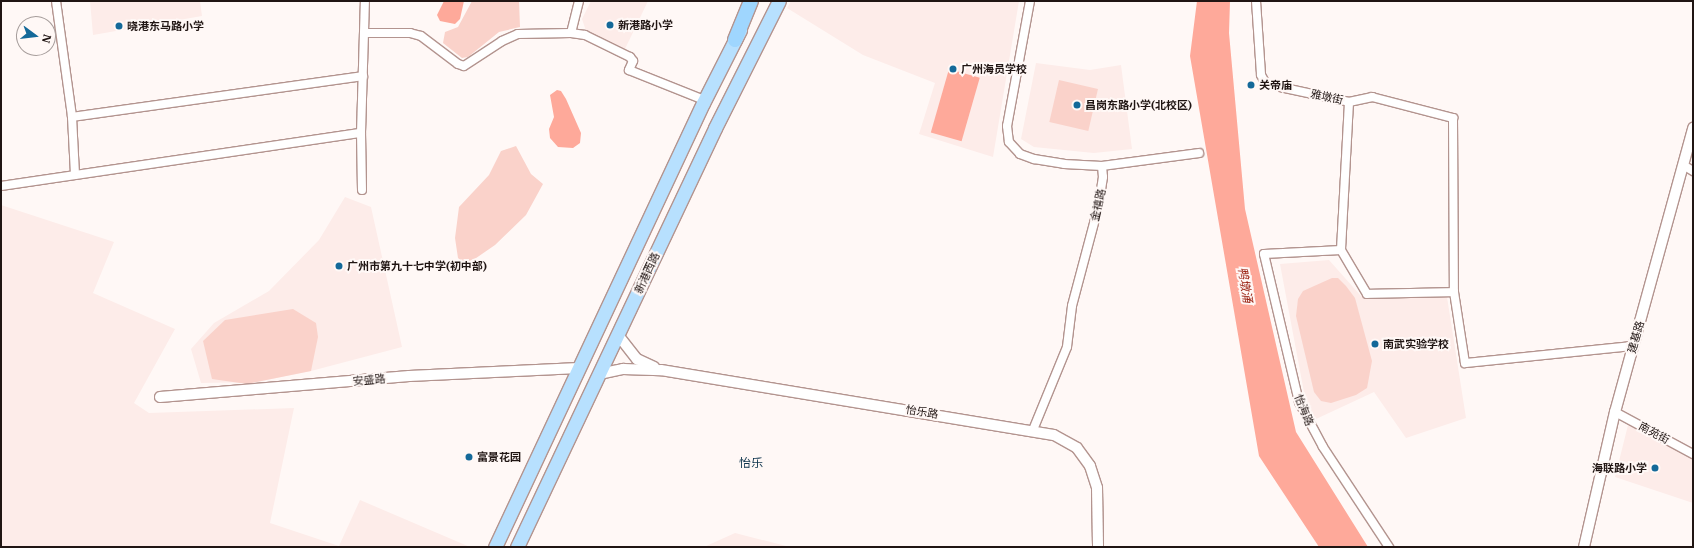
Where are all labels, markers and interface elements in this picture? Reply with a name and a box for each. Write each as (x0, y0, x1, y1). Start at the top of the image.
north arrow (16, 16, 56, 56)
place label: 新港路小学 (618, 18, 673, 32)
place label: 晓港东马路小学 (127, 19, 204, 33)
marker: 新港路小学 (605, 20, 615, 30)
marker: 晓港东马路小学 (114, 21, 124, 31)
text: N (39, 33, 55, 45)
place label: 广州海员学校 (961, 62, 1027, 76)
marker: 广州海员学校 (948, 64, 958, 74)
place label: 关帝庙 (1259, 78, 1292, 92)
marker: 关帝庙 (1246, 80, 1256, 90)
street label: 雅墩街 (1309, 87, 1345, 107)
place label: 昌岗东路小学(北校区) (1085, 98, 1192, 112)
marker: 昌岗东路小学(北校区) (1072, 100, 1082, 110)
street label: 金禧路 (1088, 187, 1108, 223)
street label: 新港西路 (632, 250, 662, 296)
place label: 广州市第九十七中学(初中部) (347, 259, 487, 273)
marker: 广州市第九十七中学(初中部) (334, 261, 344, 271)
water label: 鸭墩涌 (1235, 266, 1255, 304)
street label: 建基路 (1625, 319, 1647, 355)
place label: 南武实验学校 (1383, 337, 1449, 351)
marker: 南武实验学校 (1370, 339, 1380, 349)
street label: 安盛路 (352, 372, 386, 388)
street label: 怡海路 (1292, 392, 1316, 428)
street label: 怡乐路 (905, 403, 939, 421)
street label: 南苑街 (1636, 419, 1672, 447)
place label: 富景花园 (477, 450, 521, 464)
marker: 富景花园 (464, 452, 474, 462)
district label: 怡乐 (739, 456, 763, 470)
place label: 海联路小学 (1592, 461, 1647, 475)
marker: 海联路小学 (1650, 463, 1660, 473)

